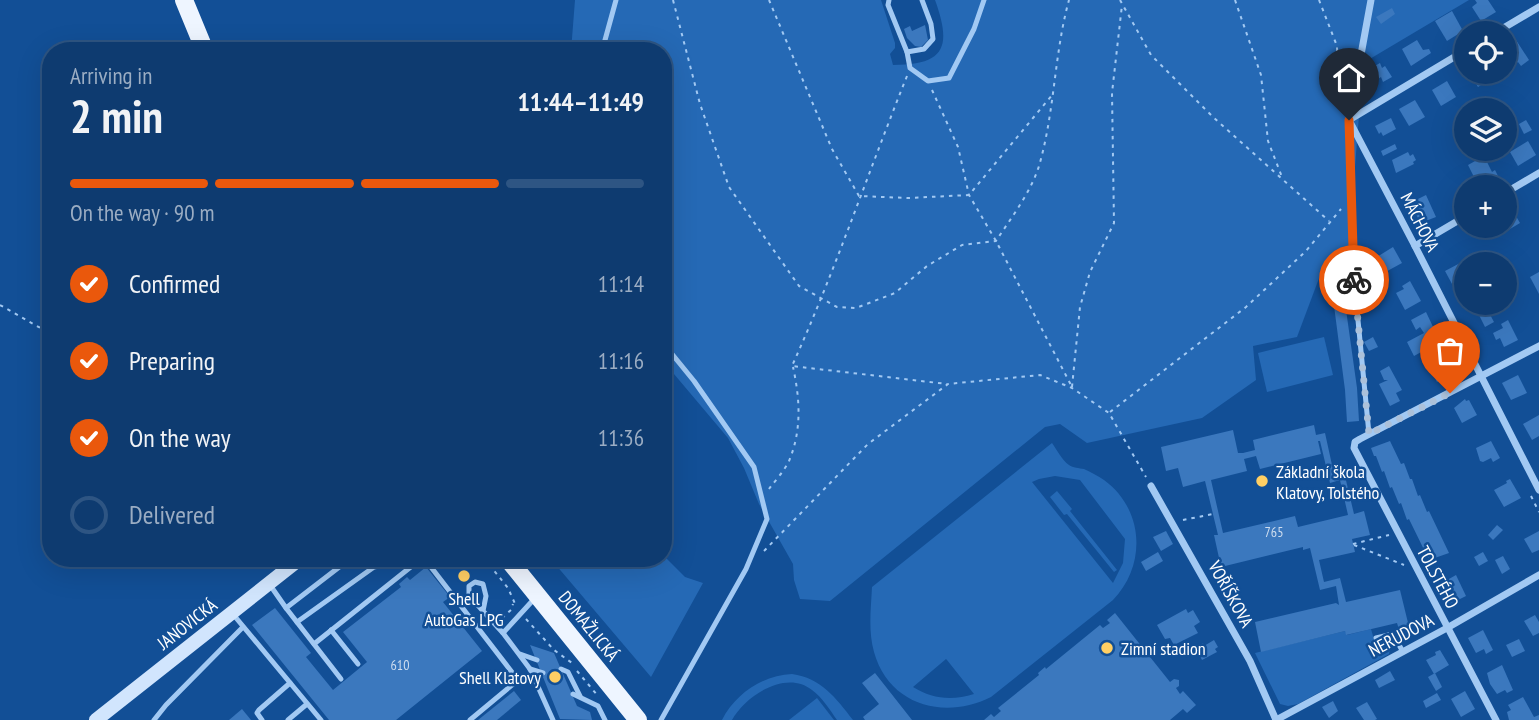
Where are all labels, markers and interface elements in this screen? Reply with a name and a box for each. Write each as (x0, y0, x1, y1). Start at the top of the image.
map controls (1454, 21, 1517, 315)
button: locate (1454, 21, 1517, 84)
pin (1319, 48, 1379, 120)
icon: home (1330, 59, 1368, 97)
text: Arriving in (70, 61, 152, 90)
text: 11:44–11:49 (517, 85, 644, 118)
text: 2 min (70, 86, 163, 146)
button: layers (1454, 98, 1517, 161)
button: + (1454, 175, 1517, 238)
street label: MÁCHOVA (1395, 189, 1445, 256)
text: On the way · 90 m (70, 198, 214, 227)
courier (1319, 245, 1389, 315)
button: − (1454, 252, 1517, 315)
icon: bike (1335, 261, 1373, 299)
icon: check (70, 265, 108, 303)
text: Confirmed (129, 267, 220, 300)
text: 11:14 (598, 269, 644, 298)
pin (1420, 321, 1480, 393)
icon: bag (1431, 332, 1469, 370)
icon: check (70, 342, 108, 380)
text: Preparing (129, 344, 215, 377)
text: 11:16 (598, 346, 644, 375)
icon: check (70, 419, 108, 457)
text: On the way (129, 421, 231, 454)
text: 11:36 (598, 423, 644, 452)
place label: Základní škola Klatovy, Tolstého (1276, 460, 1380, 504)
marker: Základní škola Klatovy, Tolstého (1254, 473, 1270, 489)
text: Delivered (129, 498, 215, 531)
house number: 765 (1265, 523, 1283, 541)
street label: TOLSTÉHO (1412, 542, 1464, 612)
street label: VOŘÍŠKOVA (1203, 556, 1259, 632)
marker: Shell AutoGas LPG (456, 568, 472, 584)
street label: DOMAŽLICKÁ (554, 586, 625, 666)
place label: Shell AutoGas LPG (424, 587, 504, 631)
street label: JANOVICKÁ (152, 593, 222, 655)
street label: NERUDOVA (1364, 608, 1438, 662)
place label: Zimní stadion (1121, 637, 1206, 660)
marker: Zimní stadion (1099, 640, 1115, 656)
house number: 610 (391, 656, 409, 674)
place label: Shell Klatovy (459, 666, 541, 689)
marker: Shell Klatovy (547, 669, 563, 685)

